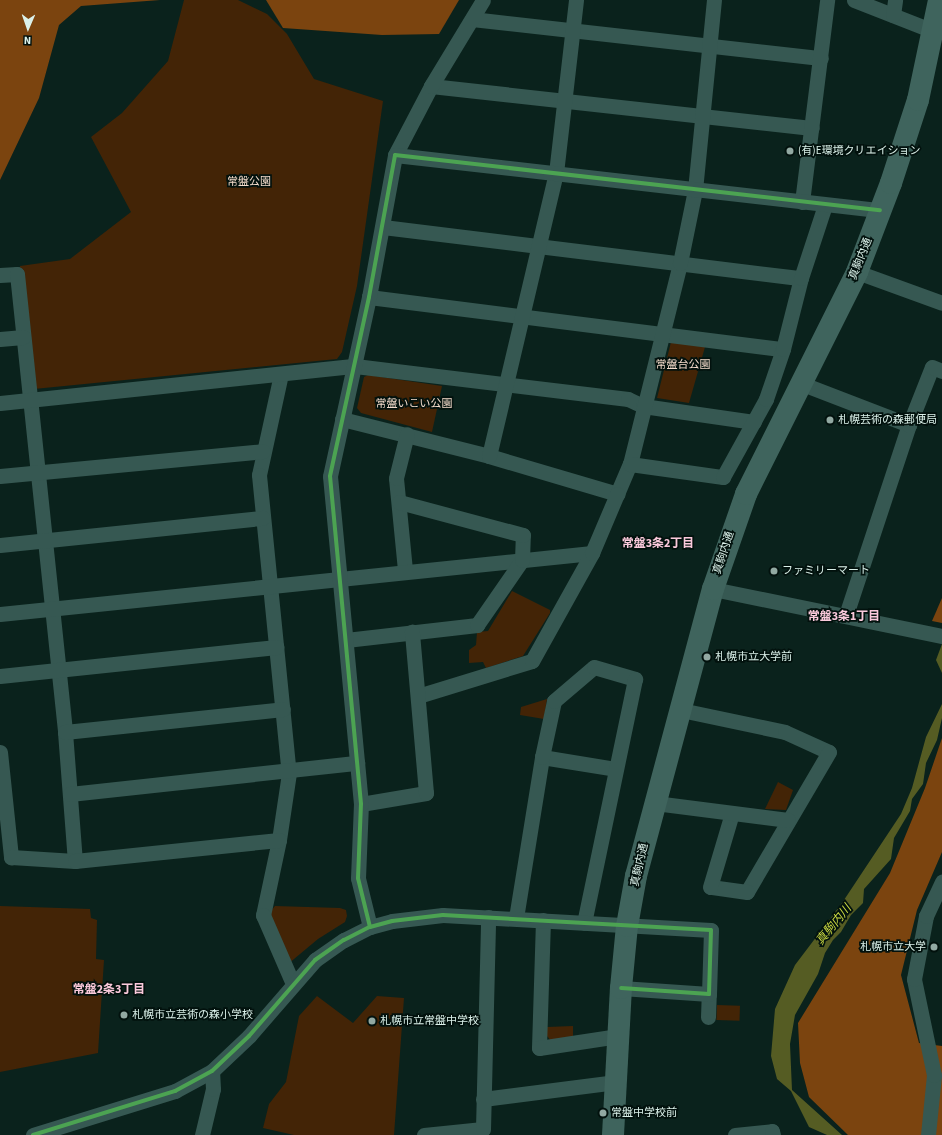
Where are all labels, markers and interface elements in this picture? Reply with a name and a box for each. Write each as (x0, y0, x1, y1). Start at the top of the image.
north arrow (8, 8, 48, 48)
text: N (24, 33, 31, 48)
place label: (有)E環境クリエイション (798, 144, 920, 158)
marker: (有)E環境クリエイション (785, 146, 795, 156)
park label: 常盤公園 (227, 175, 271, 189)
street label: 真駒内通 (847, 236, 875, 282)
park label: 常盤台公園 (656, 358, 710, 372)
park label: 常盤いこい公園 (376, 397, 452, 411)
place label: 札幌芸術の森郵便局 (838, 413, 937, 427)
marker: 札幌芸術の森郵便局 (825, 415, 835, 425)
street label: 真駒内通 (711, 530, 737, 576)
district label: 常盤3条2丁目 (622, 537, 694, 551)
place label: ファミリーマート (782, 564, 870, 578)
marker: ファミリーマート (769, 566, 779, 576)
district label: 常盤3条1丁目 (808, 610, 880, 624)
place label: 札幌市立大学前 (715, 650, 792, 664)
marker: 札幌市立大学前 (702, 652, 712, 662)
street label: 真駒内通 (629, 842, 651, 888)
water label: 真駒内川 (813, 902, 855, 948)
place label: 札幌市立大学 (860, 940, 926, 954)
marker: 札幌市立大学 (929, 942, 939, 952)
district label: 常盤2条3丁目 (73, 983, 145, 997)
place label: 札幌市立芸術の森小学校 (132, 1008, 253, 1022)
marker: 札幌市立芸術の森小学校 (119, 1010, 129, 1020)
place label: 札幌市立常盤中学校 (380, 1014, 479, 1028)
marker: 札幌市立常盤中学校 (367, 1016, 377, 1026)
place label: 常盤中学校前 (611, 1106, 677, 1120)
marker: 常盤中学校前 (598, 1108, 608, 1118)

